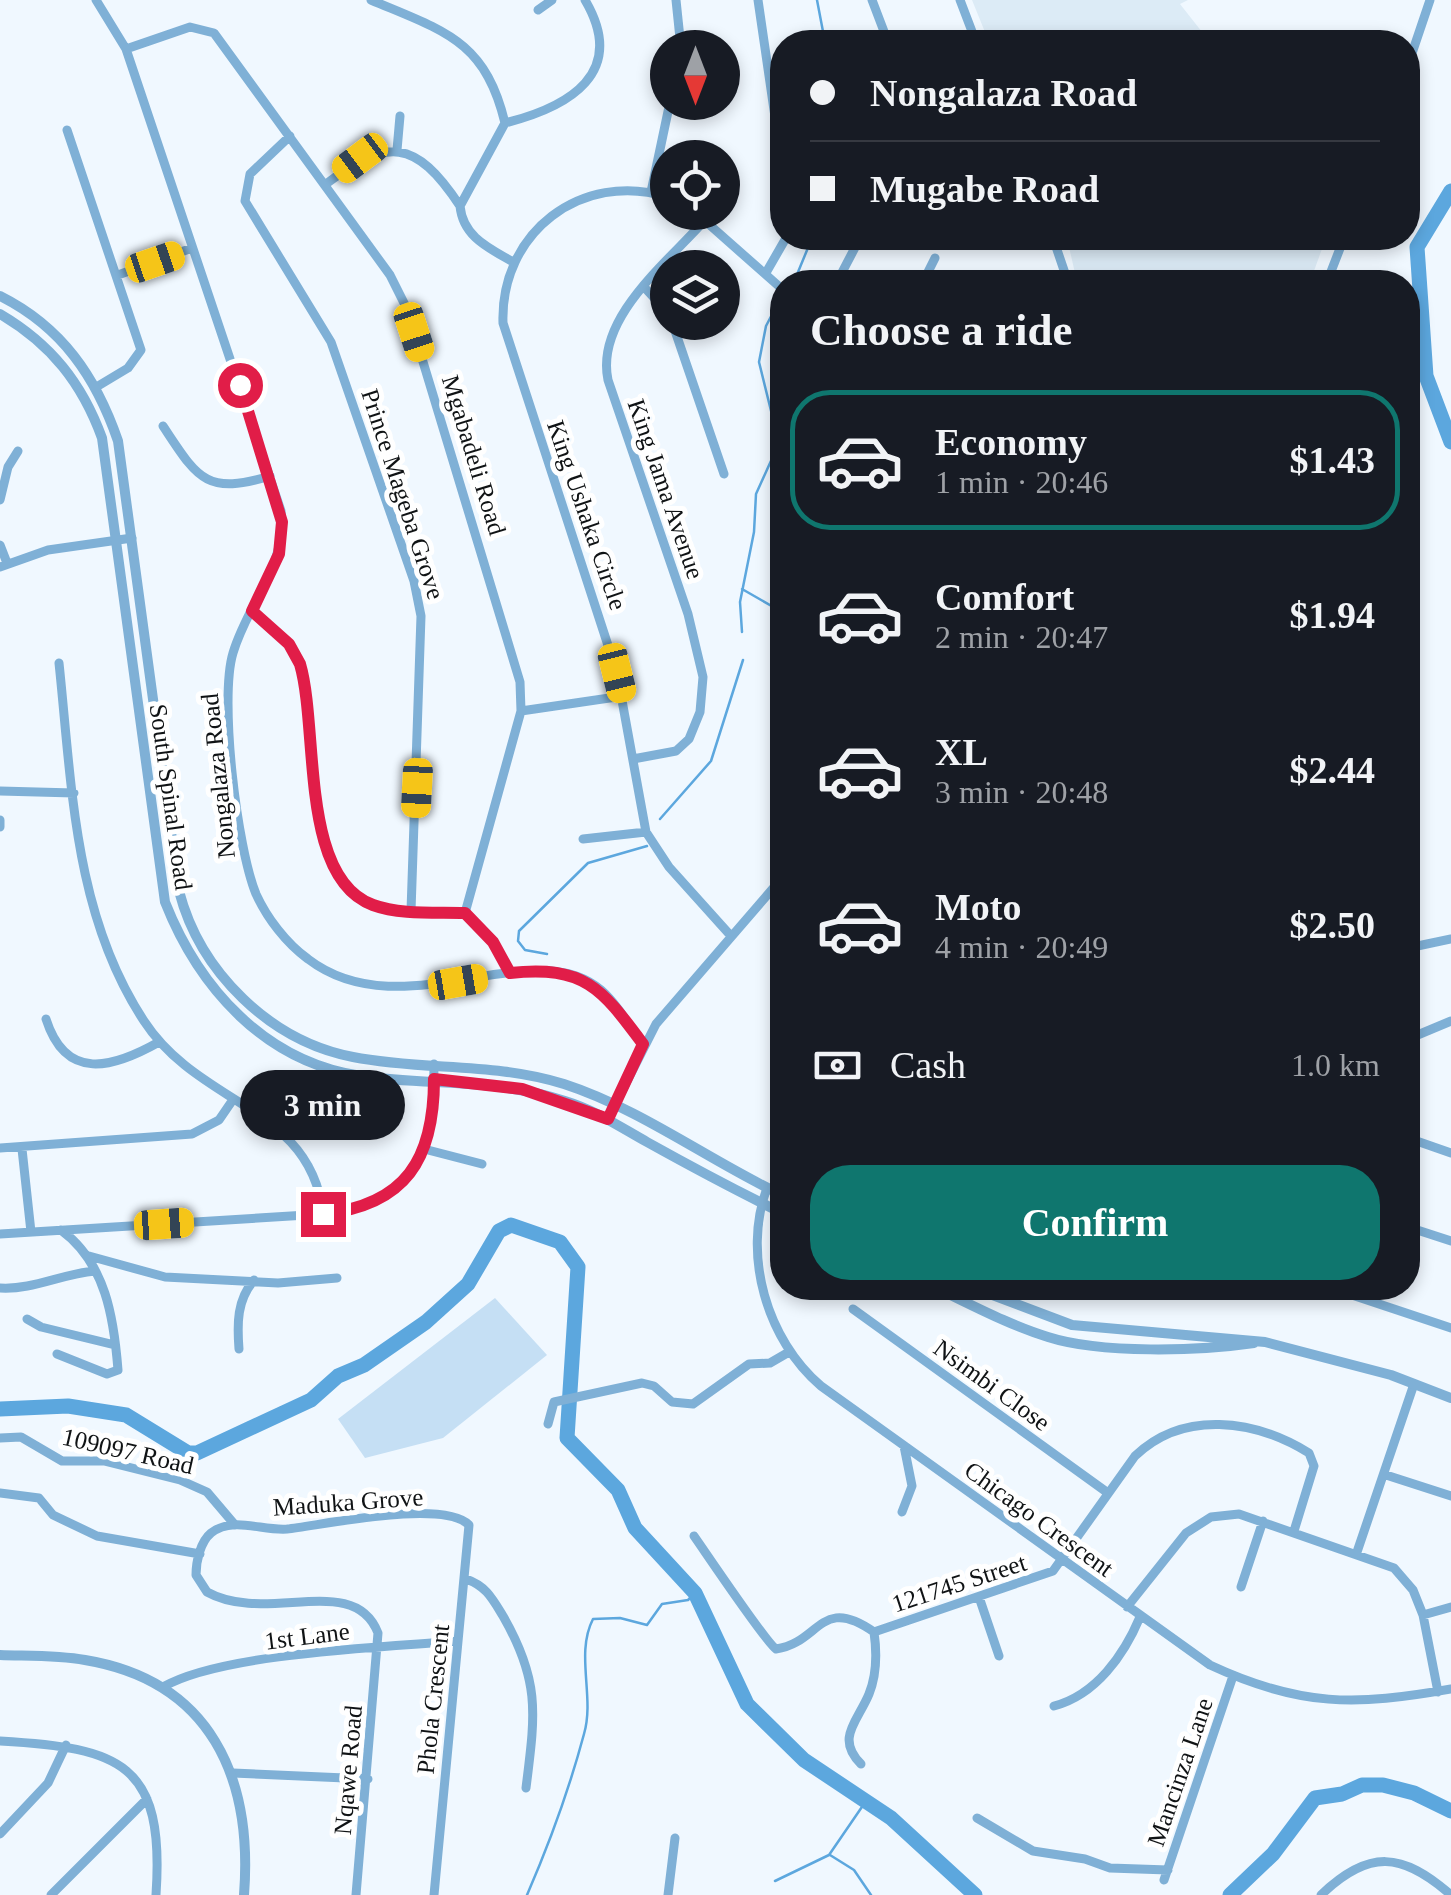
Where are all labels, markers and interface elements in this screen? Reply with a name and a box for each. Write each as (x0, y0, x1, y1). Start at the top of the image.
north arrow (650, 30, 740, 120)
map controls (650, 30, 740, 340)
text: Nongalaza Road (870, 72, 1137, 114)
car (327, 128, 393, 188)
button: locate (650, 140, 740, 230)
text: Mugabe Road (870, 168, 1099, 210)
car (122, 238, 188, 286)
button: layers (650, 250, 740, 340)
car (390, 299, 438, 365)
text: Choose a ride (810, 305, 1073, 355)
route start (218, 363, 263, 408)
street label: Mgabadeli Road (437, 372, 511, 539)
street label: Prince Mageba Grove (356, 386, 450, 602)
street label: King Jama Avenue (623, 396, 709, 582)
icon: car (815, 415, 905, 505)
street label: King Ushaka Circle (542, 417, 632, 613)
text: Economy (935, 421, 1087, 463)
text: $1.43 (1290, 439, 1375, 481)
text: 1 min · 20:46 (935, 464, 1108, 500)
icon: car (815, 570, 905, 660)
text: Comfort (935, 576, 1074, 618)
text: $1.94 (1290, 594, 1375, 636)
text: 2 min · 20:47 (935, 619, 1108, 655)
car (595, 640, 639, 706)
street label: Nongalaza Road (196, 692, 240, 860)
street label: South Spinal Road (145, 702, 197, 892)
icon: car (815, 725, 905, 815)
text: XL (935, 731, 988, 773)
text: $2.44 (1290, 749, 1375, 791)
car (400, 757, 434, 819)
text: 3 min · 20:48 (935, 774, 1108, 810)
icon: car (815, 880, 905, 970)
text: Moto (935, 886, 1022, 928)
text: $2.50 (1290, 904, 1375, 946)
text: 4 min · 20:49 (935, 929, 1108, 965)
car (426, 962, 490, 1002)
icon: cash (810, 1038, 865, 1093)
text: Cash (890, 1044, 966, 1086)
text: 1.0 km (1291, 1047, 1380, 1083)
callout: 3 min (240, 1069, 406, 1139)
text: 3 min (284, 1087, 361, 1123)
button: Confirm (810, 1165, 1380, 1280)
route end (301, 1192, 346, 1237)
car (133, 1207, 195, 1241)
street label: Nsimbi Close (929, 1334, 1055, 1436)
street label: 109097 Road (60, 1423, 197, 1479)
street label: Chicago Crescent (959, 1456, 1119, 1582)
street label: Maduka Grove (272, 1483, 424, 1521)
street label: 121745 Street (888, 1549, 1030, 1617)
street label: 1st Lane (263, 1617, 351, 1655)
street label: Phola Crescent (412, 1623, 454, 1775)
street label: Mancinza Lane (1142, 1694, 1218, 1850)
street label: Nqawe Road (329, 1704, 367, 1836)

